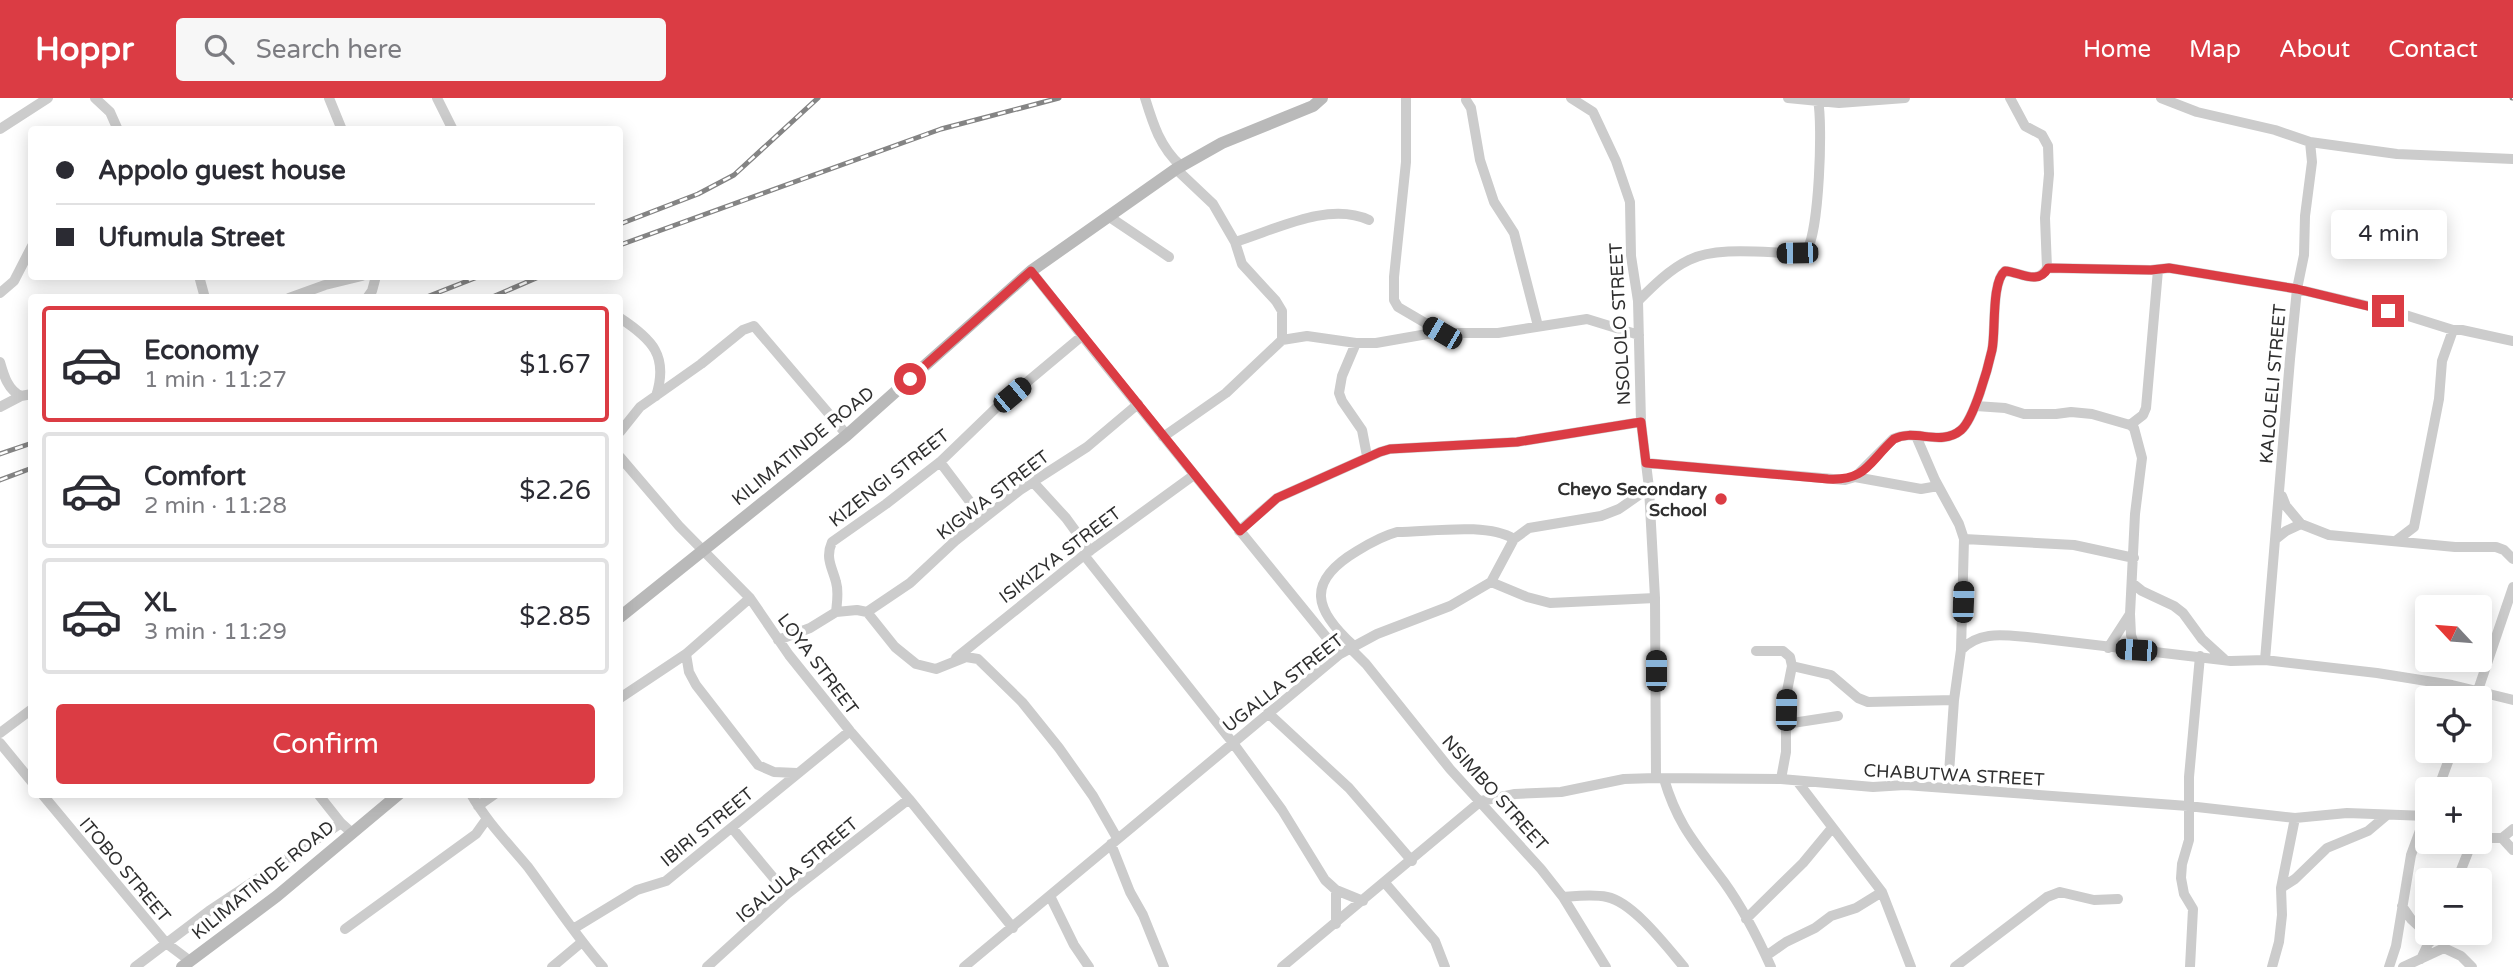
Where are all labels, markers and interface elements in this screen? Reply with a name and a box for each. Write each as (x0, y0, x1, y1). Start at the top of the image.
search box (176, 18, 666, 81)
text: Hoppr (35, 30, 134, 69)
icon: search (200, 30, 238, 68)
text: Search here (256, 34, 402, 65)
text: Home (2083, 35, 2151, 64)
text: Map (2189, 35, 2241, 64)
text: About (2279, 35, 2350, 64)
text: Contact (2388, 35, 2478, 64)
text: Appolo guest house (98, 155, 346, 186)
callout: 4 min (2330, 209, 2446, 258)
text: 4 min (2358, 220, 2420, 248)
text: Ufumula Street (98, 222, 285, 253)
street label: NSOLOLO STREET (1605, 242, 1635, 406)
car (1776, 242, 1819, 264)
route end (2372, 295, 2404, 327)
street label: KALOLELI STREET (2255, 303, 2291, 465)
car (1419, 313, 1466, 353)
icon: car (60, 333, 123, 396)
text: Economy (144, 335, 259, 366)
text: $1.67 (519, 349, 591, 380)
route start (894, 363, 926, 395)
text: 1 min · 11:27 (144, 366, 287, 394)
car (990, 373, 1035, 417)
street label: KILIMATINDE ROAD (727, 382, 879, 510)
street label: KIZENGI STREET (825, 424, 953, 532)
street label: KIGWA STREET (932, 445, 1054, 544)
icon: car (60, 459, 123, 522)
text: Comfort (144, 461, 246, 492)
text: $2.26 (519, 475, 591, 506)
place label: Cheyo Secondary School (1558, 478, 1707, 521)
marker: Cheyo Secondary School (1713, 491, 1729, 507)
text: 2 min · 11:28 (144, 492, 287, 520)
street label: ISIKIZYA STREET (995, 502, 1125, 608)
car (1952, 581, 1975, 623)
icon: car (60, 585, 123, 648)
text: XL (144, 587, 176, 618)
north arrow (2415, 595, 2492, 672)
map controls (2415, 595, 2492, 945)
text: $2.85 (519, 601, 591, 632)
street label: LOYA STREET (773, 609, 863, 719)
text: 3 min · 11:29 (144, 618, 287, 646)
street label: UGALLA STREET (1218, 629, 1348, 737)
car (2115, 638, 2158, 662)
car (1646, 650, 1667, 692)
button: locate (2415, 686, 2492, 763)
car (1776, 689, 1797, 731)
button: Confirm (56, 704, 595, 784)
street label: NSIMBO STREET (1437, 731, 1553, 855)
street label: CHABUTWA STREET (1863, 759, 2045, 791)
button: + (2415, 777, 2492, 854)
street label: IBIRI STREET (656, 783, 758, 871)
street label: ITOBO STREET (75, 813, 175, 927)
street label: IGALULA STREET (732, 813, 862, 927)
street label: KILIMATINDE ROAD (187, 816, 339, 944)
button: − (2415, 868, 2492, 945)

